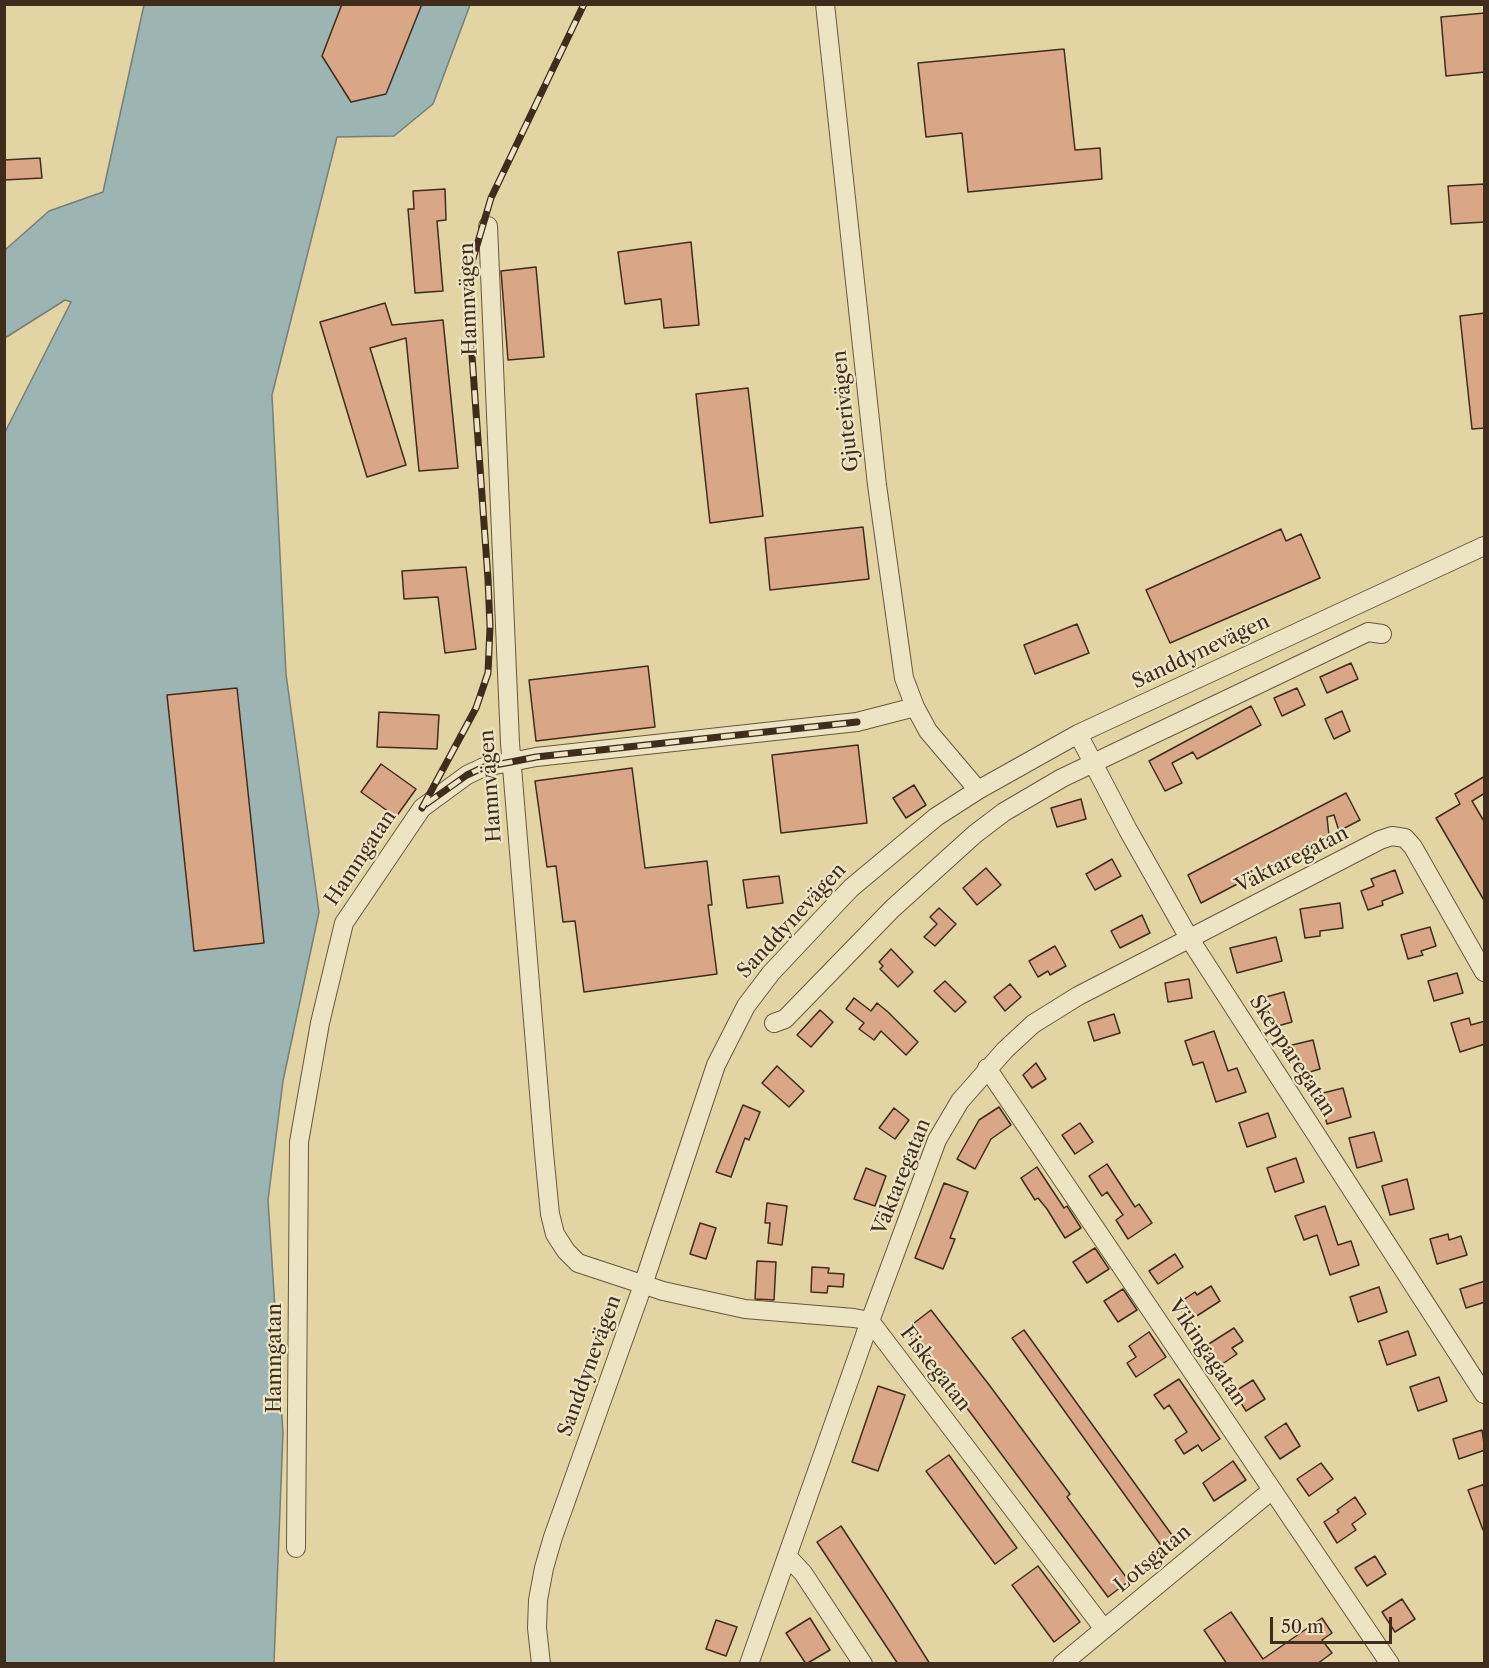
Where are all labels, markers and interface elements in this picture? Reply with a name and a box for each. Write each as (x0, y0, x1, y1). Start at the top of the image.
street label: Hamnvägen (455, 242, 483, 356)
street label: Gjuterivägen (828, 349, 864, 473)
street label: Sanddynevägen (1129, 610, 1273, 694)
street label: Hamnvägen (475, 729, 507, 843)
street label: Hamngatan (320, 806, 402, 910)
street label: Väktaregatan (1232, 821, 1352, 899)
street label: Sanddynevägen (733, 858, 851, 984)
street label: Skepparegatan (1244, 991, 1340, 1121)
street label: Väktaregatan (868, 1115, 936, 1239)
street label: Sanddynevägen (553, 1292, 627, 1440)
street label: Vikingagatan (1163, 1295, 1251, 1411)
street label: Hamngatan (263, 1303, 287, 1413)
street label: Fiskegatan (894, 1322, 976, 1416)
street label: Lotsgatan (1110, 1520, 1196, 1598)
scale bar (1273, 1605, 1394, 1643)
text: 50 m (1281, 1616, 1324, 1638)

